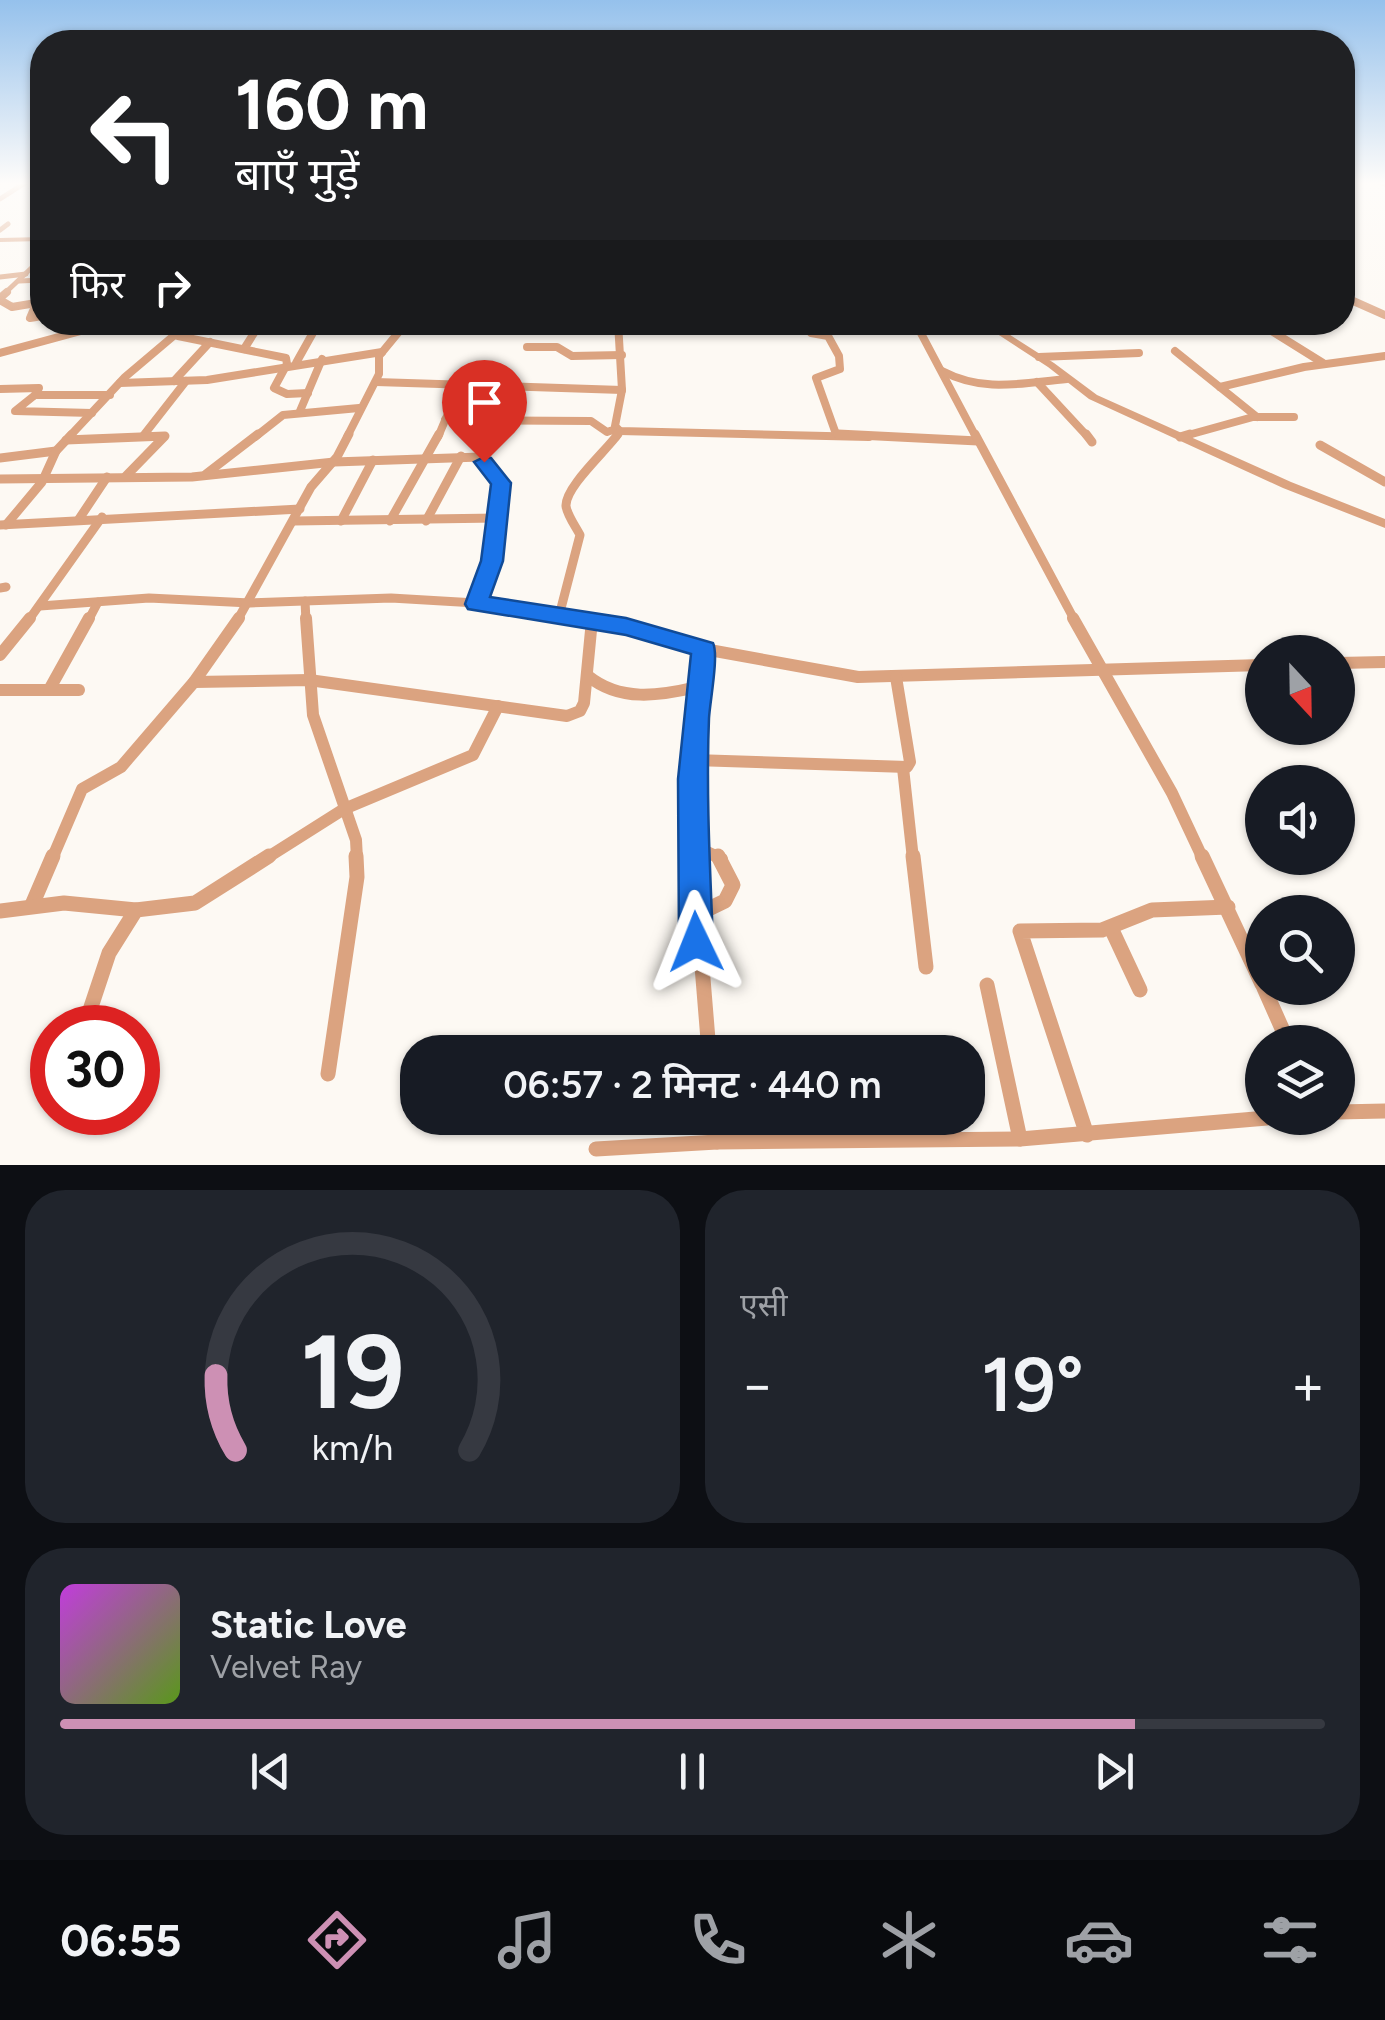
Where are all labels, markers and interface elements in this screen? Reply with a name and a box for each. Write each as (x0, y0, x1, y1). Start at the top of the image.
text: 160 m (235, 62, 428, 147)
icon: left (70, 70, 200, 200)
text: बाएँ मुड़ें (235, 147, 359, 201)
icon: right (145, 260, 200, 315)
text: फिर (70, 262, 125, 308)
pin (442, 360, 527, 463)
icon: arrive (457, 375, 512, 430)
north arrow (1245, 635, 1355, 745)
map controls (1245, 635, 1355, 1135)
button: sound (1245, 765, 1355, 875)
position arrow (644, 890, 748, 994)
button: search (1245, 895, 1355, 1005)
speed limit sign: 30 (30, 1005, 160, 1135)
button: layers (1245, 1025, 1355, 1135)
text: 06:57 · 2 मिनट · 440 m (503, 1062, 882, 1108)
text: एसी (740, 1286, 788, 1324)
text: 19 (300, 1309, 405, 1434)
text: 19° (981, 1340, 1084, 1430)
text: − (740, 1352, 774, 1418)
text: + (1291, 1352, 1325, 1418)
text: km/h (312, 1426, 393, 1469)
text: Static Love (210, 1602, 407, 1648)
text: Velvet Ray (210, 1648, 362, 1686)
icon: previous (243, 1744, 298, 1799)
icon: pause (665, 1744, 720, 1799)
icon: next (1087, 1744, 1142, 1799)
icon: directions (302, 1905, 372, 1975)
icon: music (492, 1905, 562, 1975)
icon: phone (683, 1905, 753, 1975)
icon: climate (874, 1905, 944, 1975)
icon: car (1064, 1905, 1134, 1975)
icon: filters (1255, 1905, 1325, 1975)
text: 06:55 (60, 1913, 181, 1967)

